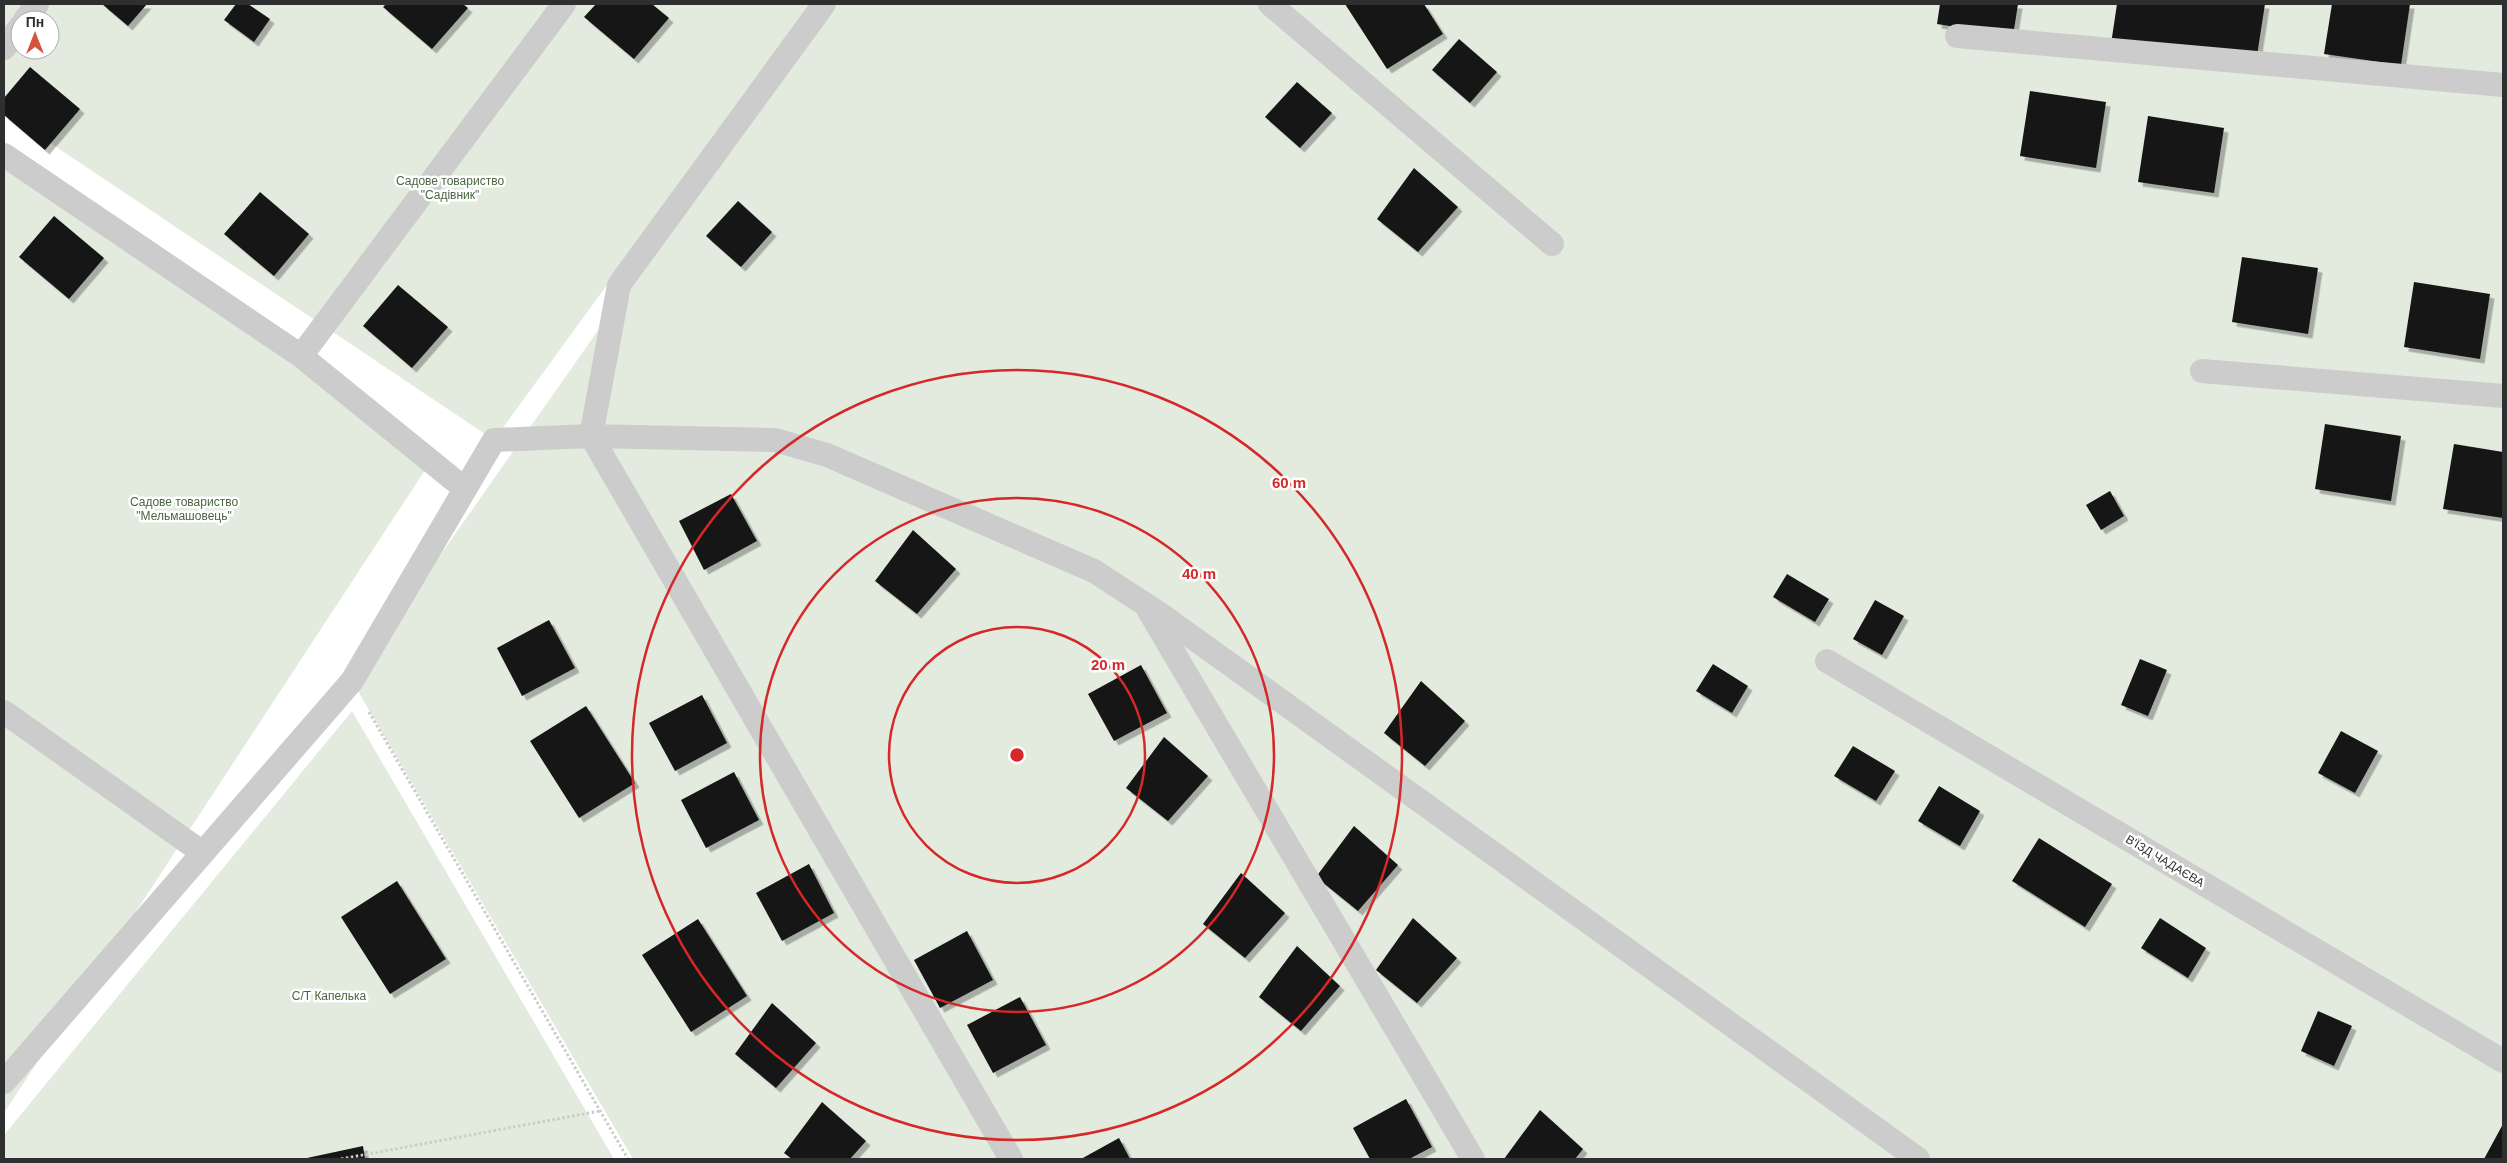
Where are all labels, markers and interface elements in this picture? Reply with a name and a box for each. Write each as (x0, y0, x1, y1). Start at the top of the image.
north arrow (10, 10, 60, 60)
text: Пн (26, 14, 44, 30)
park label: Садове товариство "Садівник" (396, 174, 504, 202)
text: 60 m (1272, 474, 1306, 491)
park label: Садове товариство "Мельмашовець" (130, 495, 238, 523)
text: 40 m (1182, 565, 1216, 582)
text: 20 m (1091, 656, 1125, 673)
centre of rings (1008, 746, 1026, 764)
street label: В'ЇЗД ЧАДАЄВА (2123, 832, 2207, 890)
park label: С/Т Капелька (292, 989, 367, 1003)

